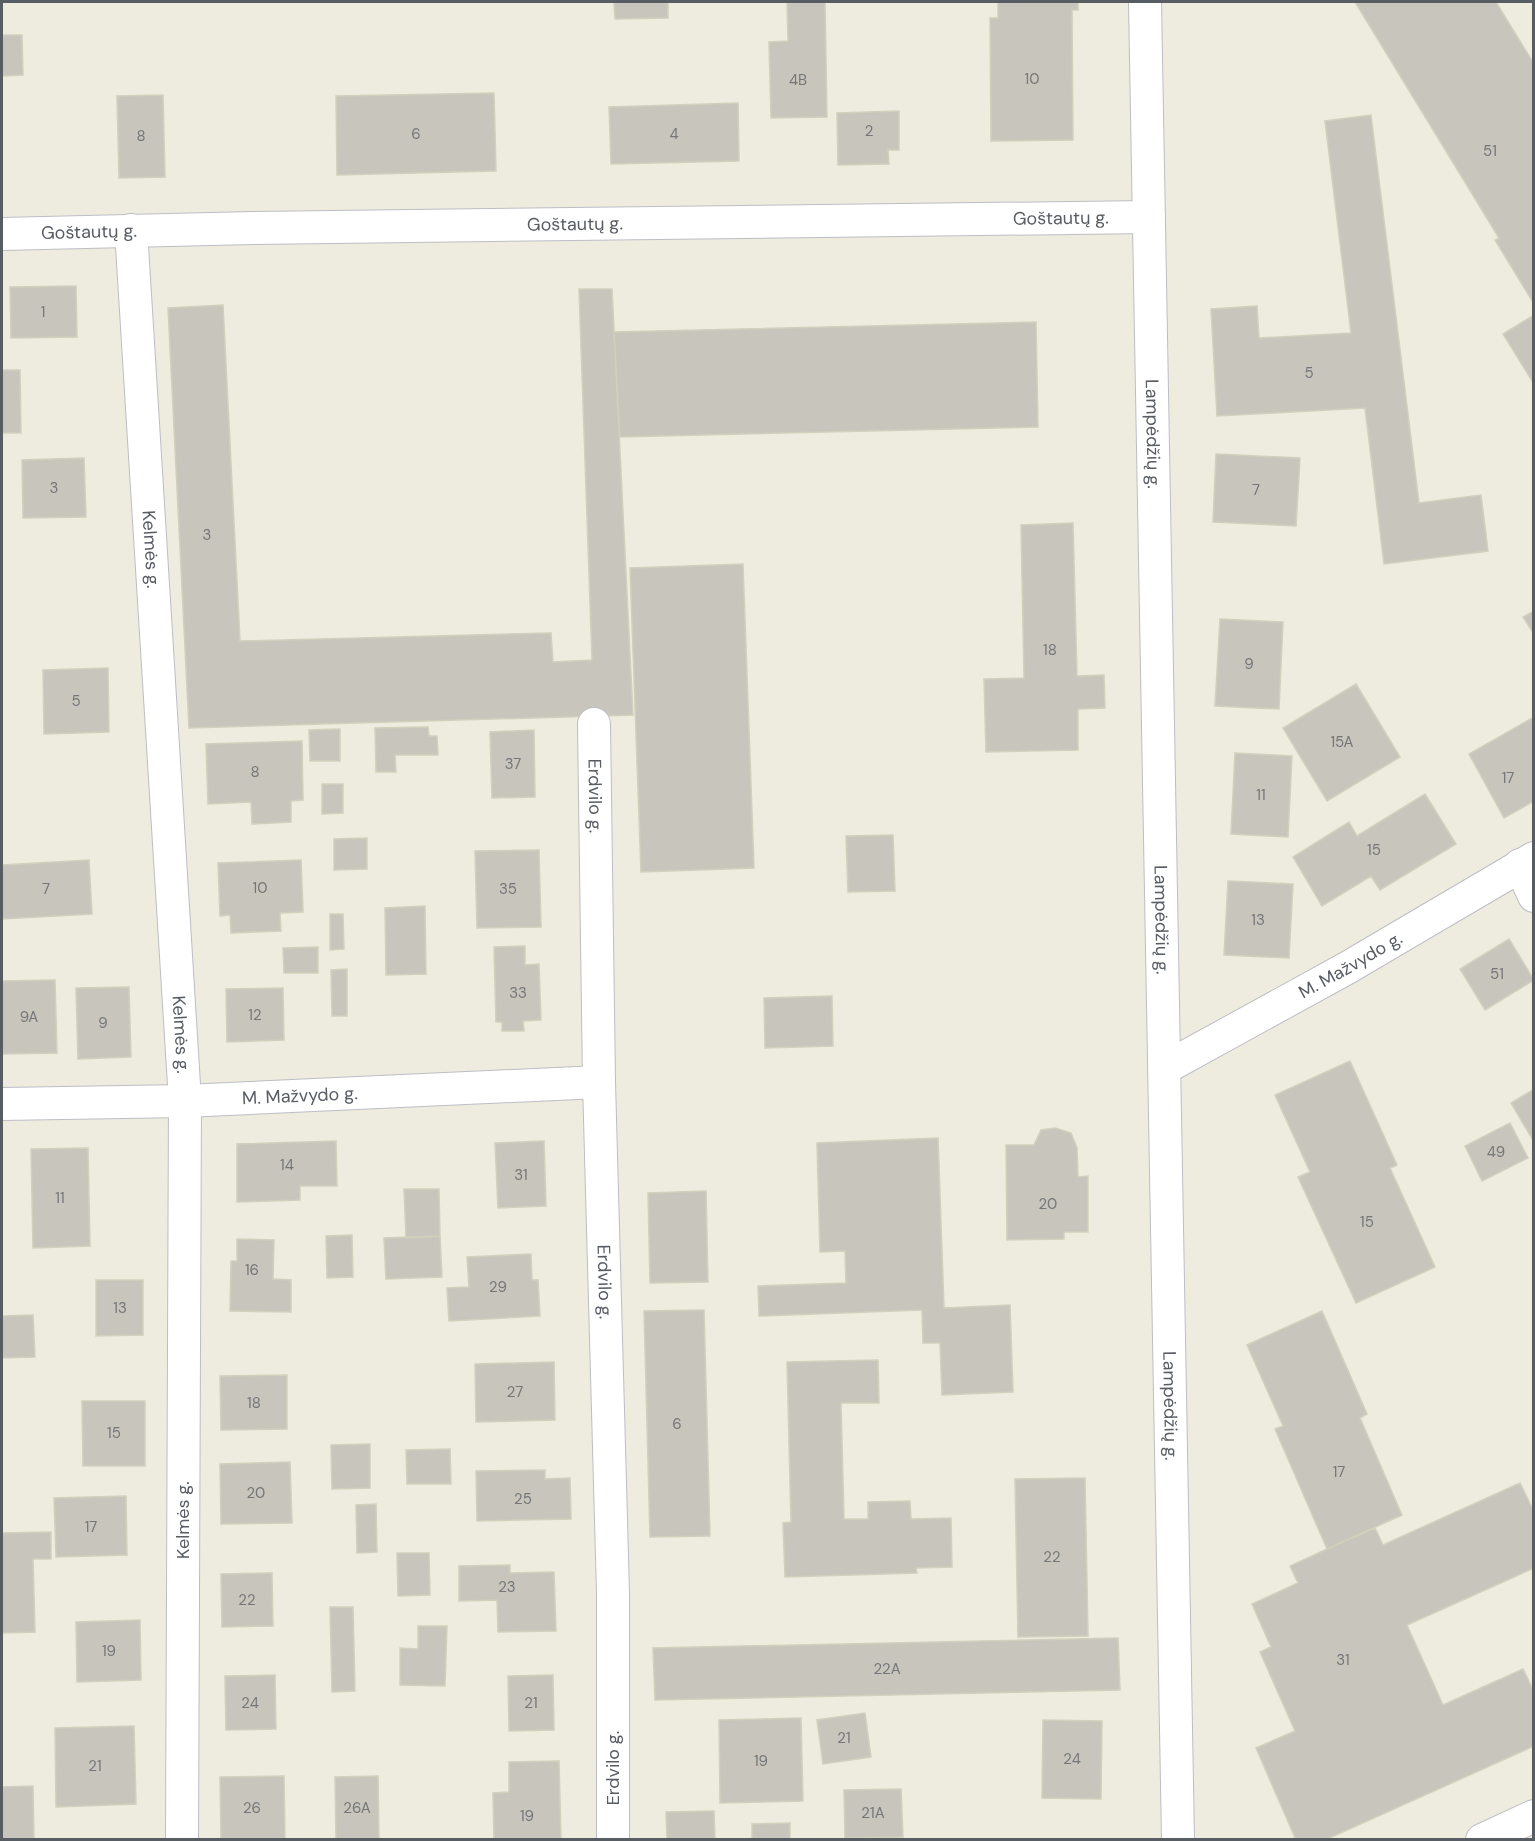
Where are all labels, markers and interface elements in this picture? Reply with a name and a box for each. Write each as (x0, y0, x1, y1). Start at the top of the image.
house number: 10 (1025, 69, 1039, 89)
house number: 4B (789, 70, 807, 90)
house number: 2 (865, 121, 873, 141)
house number: 6 (411, 124, 421, 144)
house number: 4 (669, 124, 679, 144)
house number: 8 (136, 126, 146, 146)
house number: 51 (1483, 141, 1497, 161)
street label: Goštautų g. (1013, 205, 1109, 231)
street label: Goštautų g. (527, 211, 623, 237)
street label: Goštautų g. (41, 219, 137, 245)
house number: 1 (41, 302, 45, 322)
house number: 5 (1304, 363, 1314, 383)
street label: Lampėdžių g. (1140, 379, 1166, 489)
house number: 3 (50, 478, 58, 498)
house number: 7 (1252, 480, 1260, 500)
street label: Kelmės g. (136, 510, 165, 589)
house number: 3 (203, 525, 211, 545)
house number: 18 (1043, 640, 1057, 660)
house number: 9 (1244, 654, 1254, 674)
house number: 5 (71, 691, 81, 711)
house number: 15A (1330, 732, 1354, 752)
house number: 37 (505, 754, 521, 774)
street label: Erdvilo g. (582, 758, 608, 834)
house number: 8 (250, 762, 260, 782)
house number: 17 (1502, 768, 1514, 788)
house number: 11 (1256, 785, 1266, 805)
house number: 15 (1367, 840, 1381, 860)
street label: Lampėdžių g. (1148, 865, 1174, 975)
house number: 10 (253, 878, 267, 898)
house number: 7 (42, 879, 50, 899)
house number: 35 (499, 879, 517, 899)
house number: 13 (1251, 910, 1265, 930)
street label: M. Mažvydo g. (1294, 926, 1407, 1004)
house number: 51 (1490, 964, 1504, 984)
house number: 33 (509, 983, 527, 1003)
street label: Kelmės g. (166, 995, 195, 1074)
house number: 12 (248, 1005, 262, 1025)
house number: 9A (20, 1007, 38, 1027)
house number: 9 (98, 1013, 108, 1033)
street label: M. Mažvydo g. (241, 1081, 358, 1110)
house number: 49 (1487, 1142, 1505, 1162)
house number: 14 (280, 1155, 294, 1175)
house number: 31 (514, 1165, 528, 1185)
house number: 11 (55, 1188, 65, 1208)
house number: 20 (1039, 1194, 1057, 1214)
house number: 15 (1360, 1212, 1374, 1232)
street label: Erdvilo g. (591, 1244, 617, 1320)
house number: 16 (245, 1260, 259, 1280)
house number: 29 (489, 1277, 507, 1297)
house number: 13 (113, 1298, 127, 1318)
street label: Lampėdžių g. (1157, 1351, 1183, 1461)
house number: 27 (507, 1382, 523, 1402)
house number: 18 (247, 1393, 261, 1413)
house number: 6 (672, 1414, 682, 1434)
house number: 15 (107, 1423, 121, 1443)
house number: 17 (1333, 1462, 1345, 1482)
street label: Kelmės g. (171, 1481, 195, 1559)
house number: 20 (247, 1483, 265, 1503)
house number: 25 (514, 1489, 532, 1509)
house number: 17 (85, 1517, 97, 1537)
house number: 22 (1043, 1547, 1061, 1567)
house number: 23 (498, 1577, 516, 1597)
house number: 22 (238, 1590, 256, 1610)
house number: 19 (102, 1641, 116, 1661)
house number: 31 (1336, 1650, 1350, 1670)
house number: 22A (873, 1659, 901, 1679)
house number: 24 (241, 1693, 259, 1713)
house number: 21 (524, 1693, 538, 1713)
house number: 21 (837, 1728, 851, 1748)
street label: Erdvilo g. (601, 1731, 625, 1805)
house number: 24 (1063, 1749, 1081, 1769)
house number: 19 (754, 1751, 768, 1771)
house number: 21 (88, 1756, 102, 1776)
house number: 26 (243, 1798, 261, 1818)
house number: 26A (343, 1798, 371, 1818)
house number: 21A (861, 1803, 885, 1823)
house number: 19 (520, 1806, 534, 1826)

